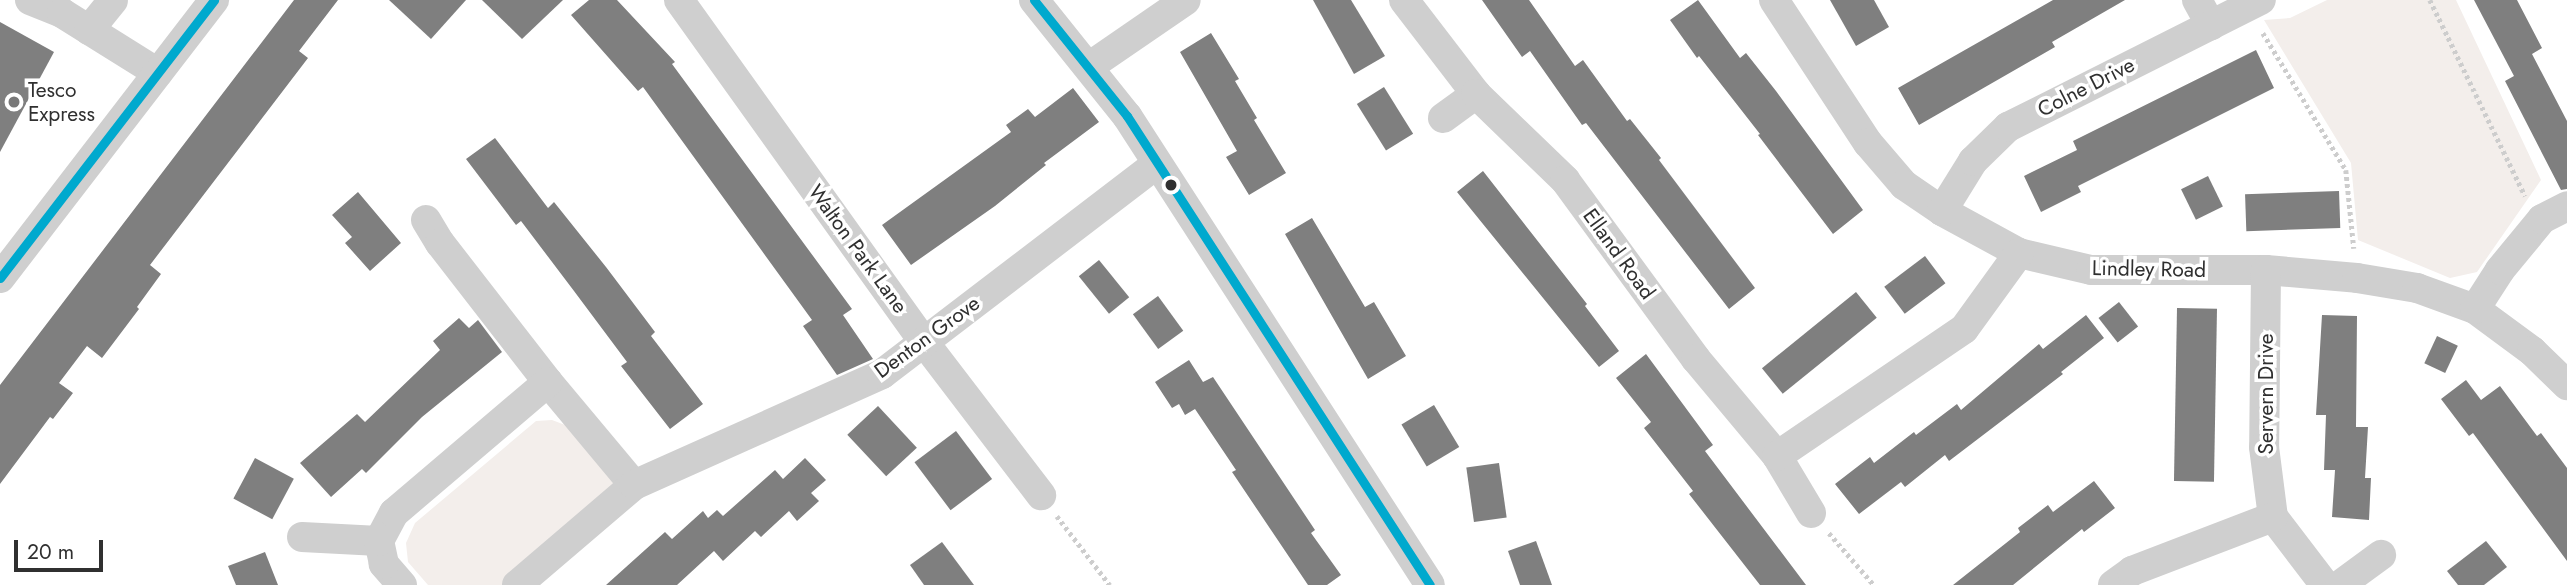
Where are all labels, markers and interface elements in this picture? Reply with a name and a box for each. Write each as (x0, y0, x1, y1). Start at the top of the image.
street label: Colne Drive (2033, 52, 2139, 122)
place label: Tesco Express (28, 77, 95, 127)
marker: Tesco Express (6, 94, 22, 110)
unlabelled marker (1164, 178, 1178, 192)
street label: Walton Park Lane (803, 180, 913, 318)
street label: Elland Road (1578, 204, 1660, 304)
street label: Lindley Road (2092, 255, 2206, 283)
street label: Denton Grove (869, 290, 985, 384)
street label: Servern Drive (2253, 333, 2279, 455)
scale bar (18, 526, 107, 570)
text: 20 m (27, 537, 74, 567)

